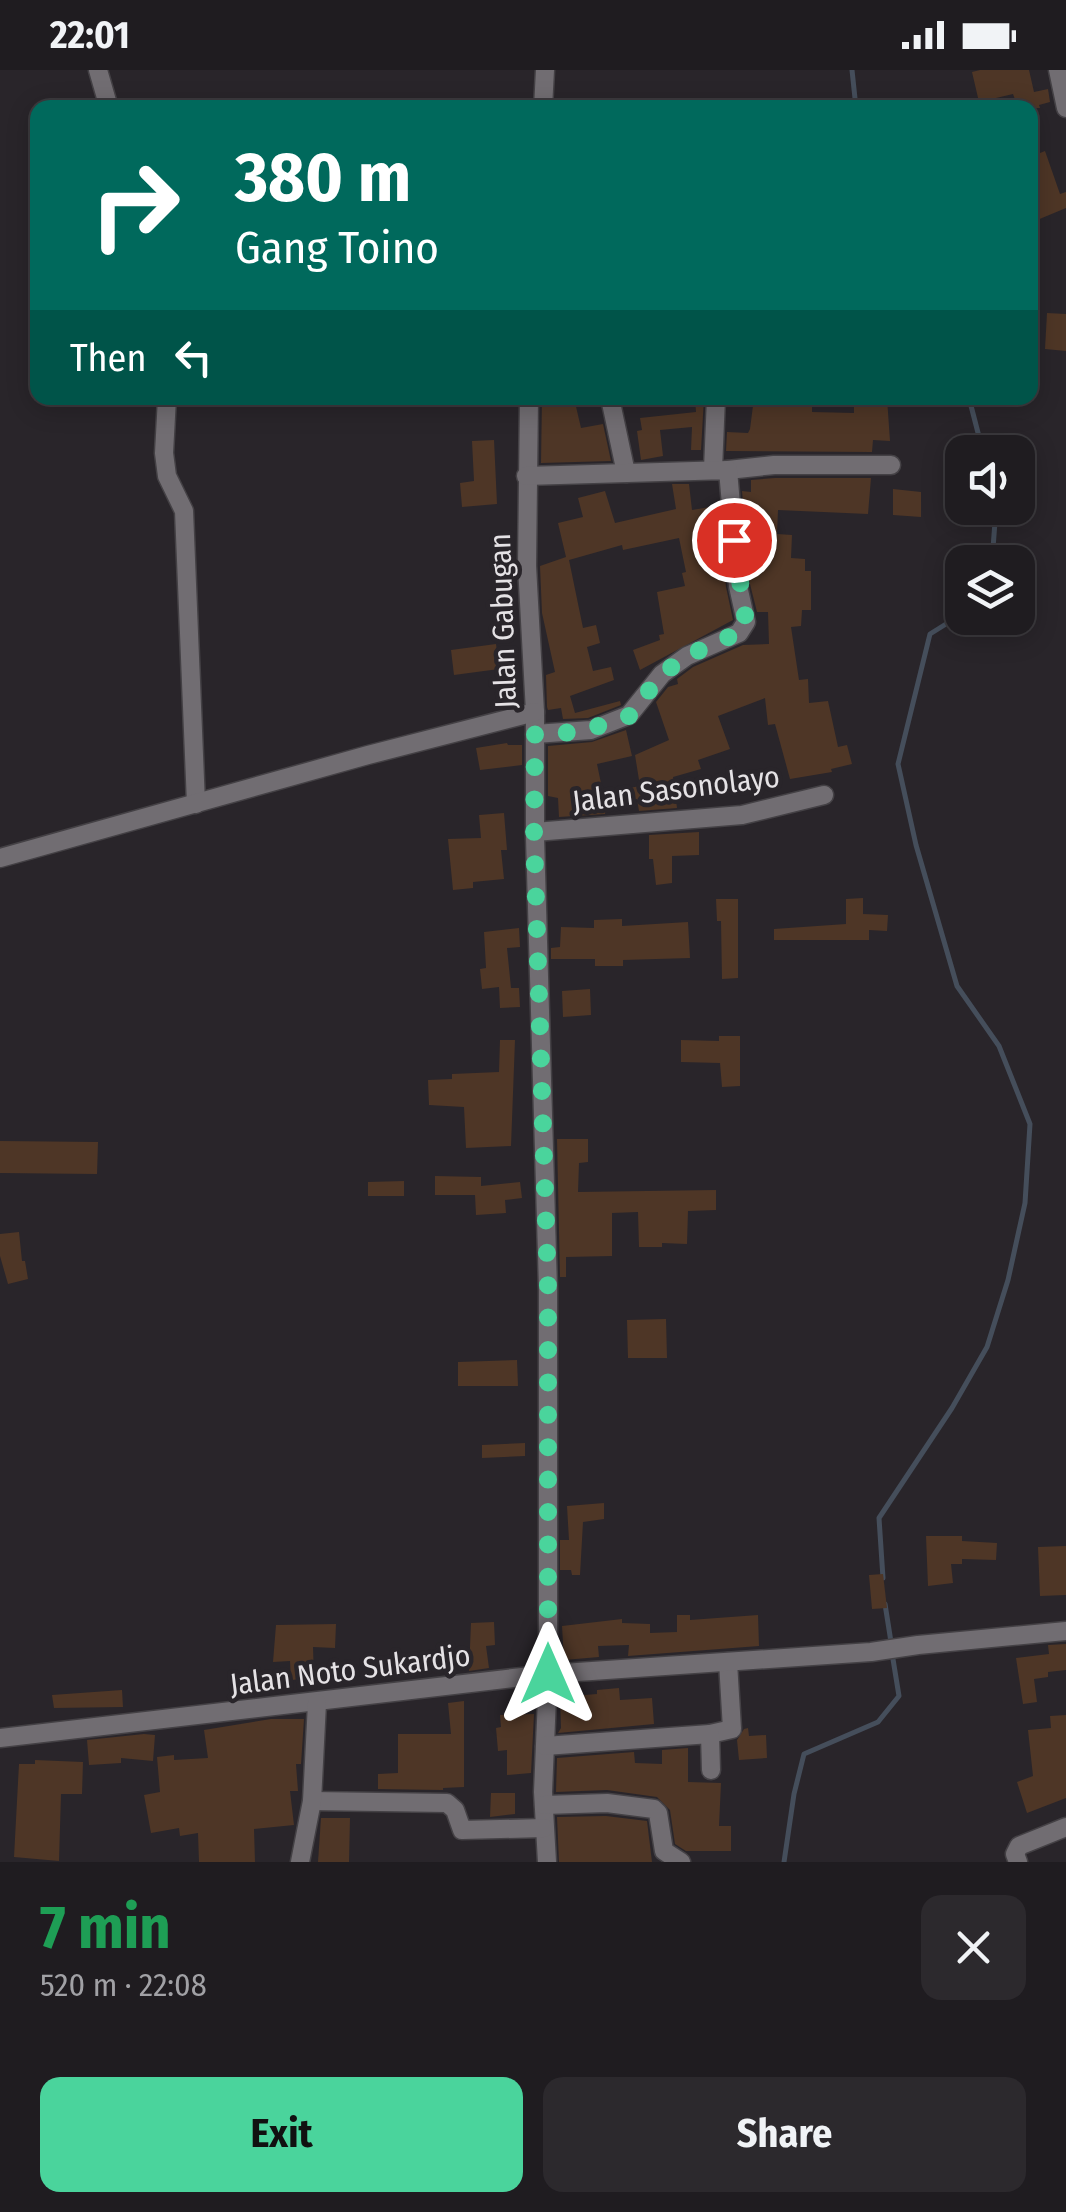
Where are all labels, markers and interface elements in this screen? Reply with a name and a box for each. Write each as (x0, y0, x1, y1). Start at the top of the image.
text: 22:01 (50, 12, 130, 58)
text: 380 m (235, 136, 411, 220)
icon: right (70, 140, 200, 270)
text: Gang Toino (235, 221, 439, 275)
icon: left (166, 330, 221, 385)
text: Then (70, 335, 146, 381)
map controls (945, 435, 1035, 635)
button: sound (945, 435, 1035, 525)
pin (692, 498, 777, 583)
icon: arrive (707, 513, 762, 568)
street label: Jalan Gabugan (482, 533, 524, 709)
button: layers (945, 545, 1035, 635)
street label: Jalan Sasonolayo (570, 758, 782, 820)
position arrow (496, 1622, 600, 1726)
street label: Jalan Noto Sukardjo (228, 1637, 472, 1703)
text: 7 min (40, 1892, 171, 1964)
button: close (921, 1895, 1026, 2000)
text: 520 m · 22:08 (40, 1966, 207, 2004)
button: Exit (40, 2077, 523, 2192)
button: Share (543, 2077, 1026, 2192)

